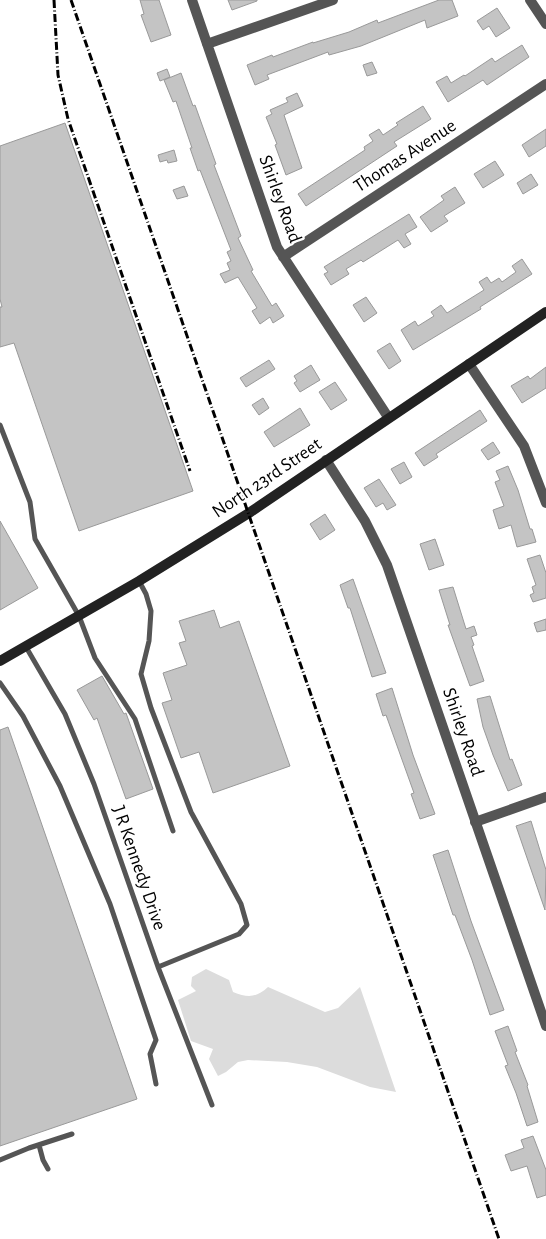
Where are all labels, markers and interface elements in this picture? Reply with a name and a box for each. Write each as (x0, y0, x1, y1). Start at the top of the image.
street label: Thomas Avenue (350, 116, 460, 196)
street label: Shirley Road (255, 153, 305, 246)
street label: North 23rd Street (209, 435, 325, 521)
street label: Shirley Road (439, 685, 487, 779)
street label: J R Kennedy Drive (109, 803, 169, 933)

